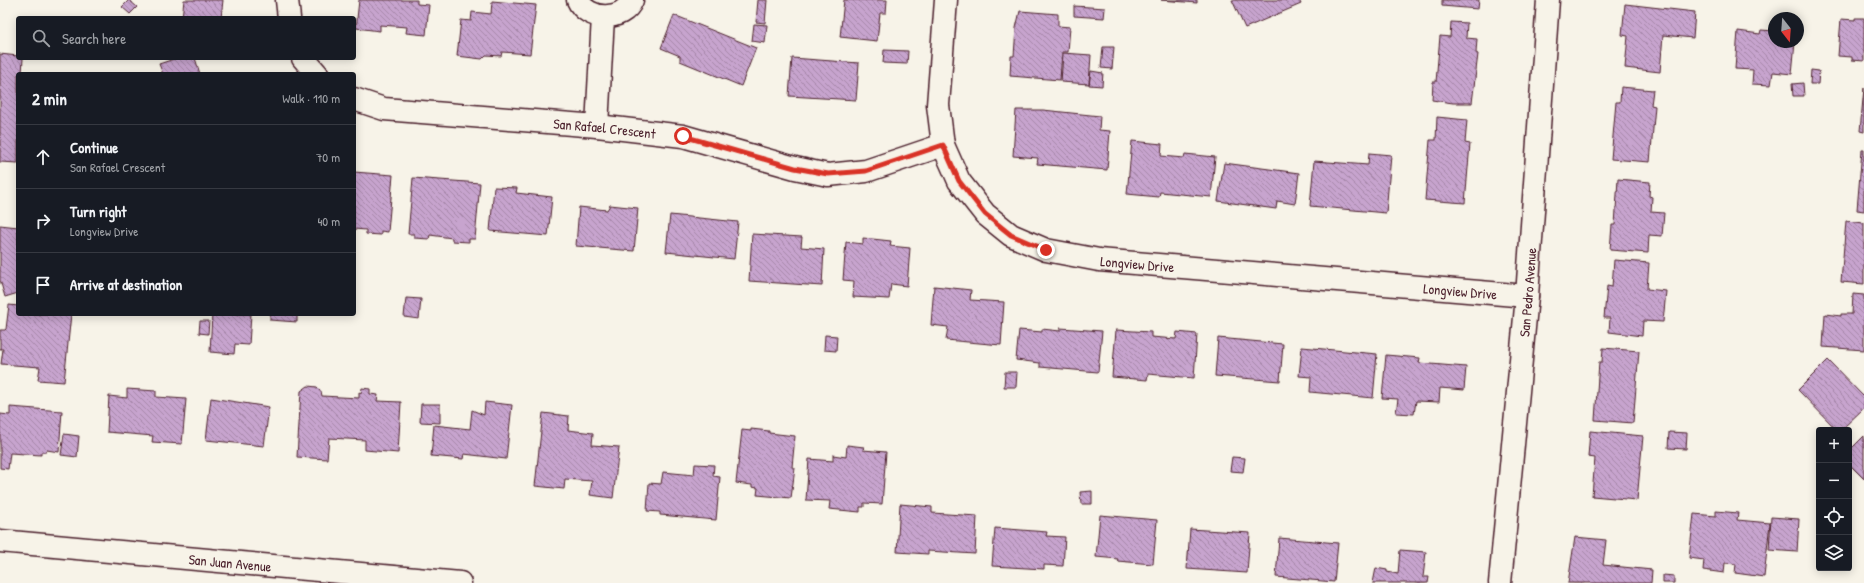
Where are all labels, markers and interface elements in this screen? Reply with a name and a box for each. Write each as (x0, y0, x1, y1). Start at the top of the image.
north arrow (1768, 12, 1804, 48)
search box (16, 16, 356, 60)
icon: search (30, 27, 52, 49)
text: Search here (62, 28, 126, 49)
text: 2 min (32, 87, 67, 110)
text: Walk · 110 m (282, 89, 340, 107)
street label: San Rafael Crescent (553, 113, 657, 142)
route start (674, 127, 692, 145)
text: Continue (70, 137, 118, 158)
icon: ahead (32, 146, 54, 168)
text: 70 m (316, 148, 340, 166)
text: San Rafael Crescent (70, 158, 165, 176)
text: Turn right (70, 201, 126, 222)
icon: right (32, 210, 54, 232)
text: 40 m (317, 212, 340, 230)
text: Longview Drive (70, 222, 139, 240)
route end (1037, 241, 1055, 259)
street label: San Pedro Avenue (1514, 247, 1540, 338)
street label: Longview Drive (1100, 251, 1175, 276)
icon: arrive (32, 274, 54, 296)
text: Arrive at destination (70, 274, 182, 295)
street label: Longview Drive (1423, 278, 1498, 303)
map controls (1816, 427, 1852, 571)
button: + (1816, 427, 1852, 463)
button: − (1816, 463, 1852, 499)
button: locate (1816, 499, 1852, 535)
button: layers (1816, 535, 1852, 571)
street label: San Juan Avenue (188, 549, 273, 575)

